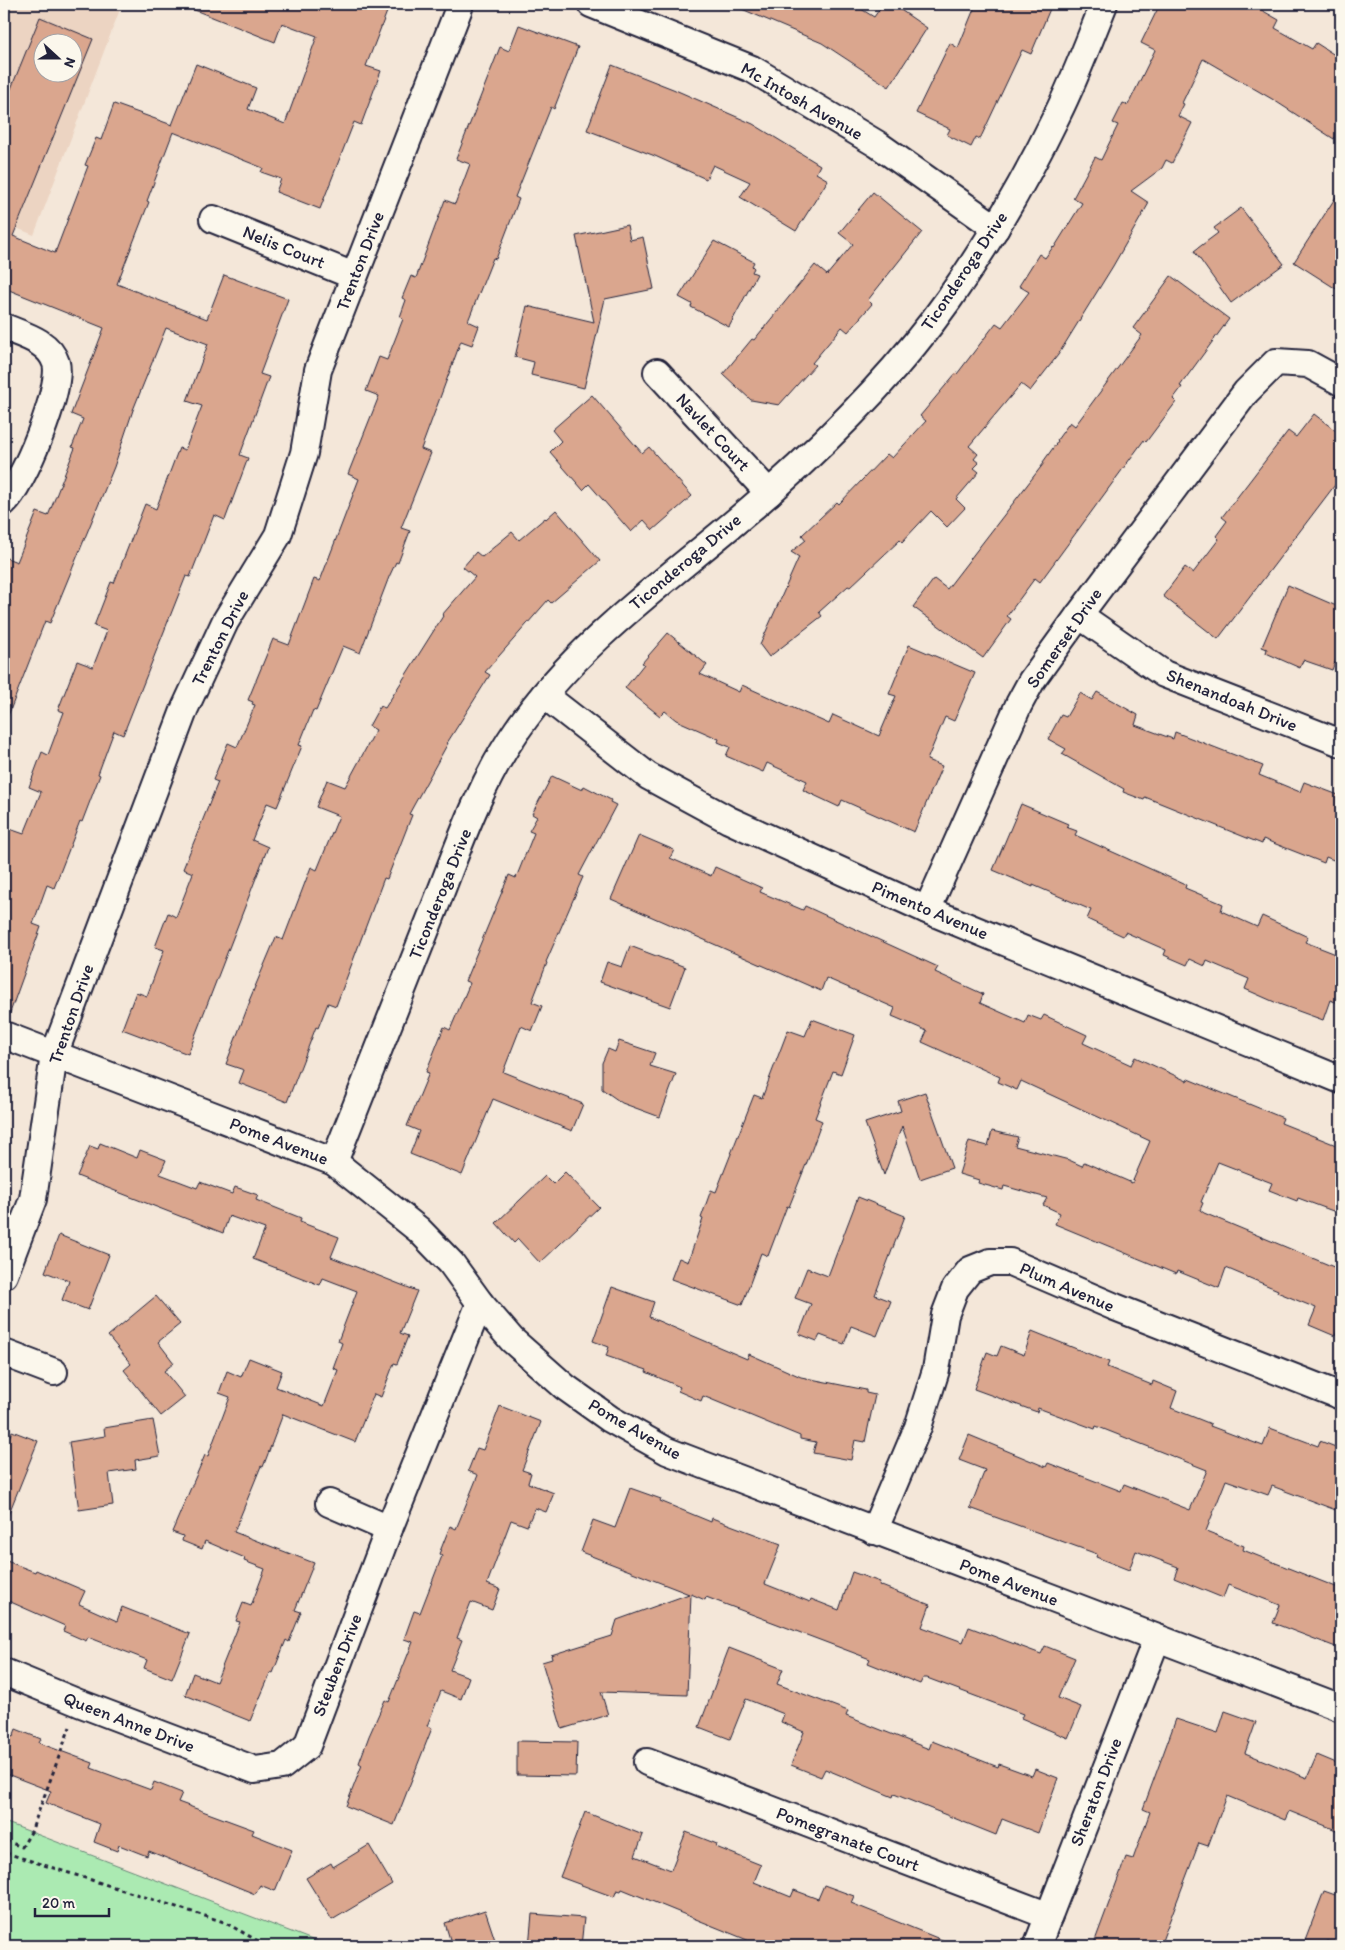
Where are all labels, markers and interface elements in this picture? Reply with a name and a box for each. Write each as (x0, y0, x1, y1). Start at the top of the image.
north arrow (32, 32, 82, 82)
text: N (60, 55, 79, 70)
street label: Mc Intosh Avenue (737, 57, 867, 145)
street label: Ticonderoga Drive (916, 207, 1012, 335)
street label: Trenton Drive (331, 208, 389, 314)
street label: Nelis Court (240, 220, 329, 274)
street label: Navlet Court (671, 388, 755, 476)
street label: Ticonderoga Drive (625, 509, 745, 615)
street label: Somerset Drive (1021, 584, 1107, 692)
street label: Trenton Drive (186, 586, 254, 690)
street label: Shenandoah Drive (1163, 664, 1301, 736)
street label: Ticonderoga Drive (404, 825, 476, 963)
street label: Pimento Avenue (868, 876, 992, 944)
street label: Trenton Drive (44, 961, 98, 1067)
street label: Pome Avenue (227, 1112, 331, 1170)
street label: Plum Avenue (1016, 1257, 1118, 1317)
street label: Pome Avenue (584, 1393, 686, 1465)
street label: Pome Avenue (957, 1553, 1061, 1611)
street label: Steuben Drive (307, 1611, 367, 1719)
street label: Queen Anne Drive (60, 1687, 198, 1757)
street label: Sheraton Drive (1065, 1735, 1127, 1849)
street label: Pomegranate Court (773, 1802, 923, 1877)
scale bar (35, 1885, 109, 1917)
text: 20 m (42, 1894, 76, 1912)

